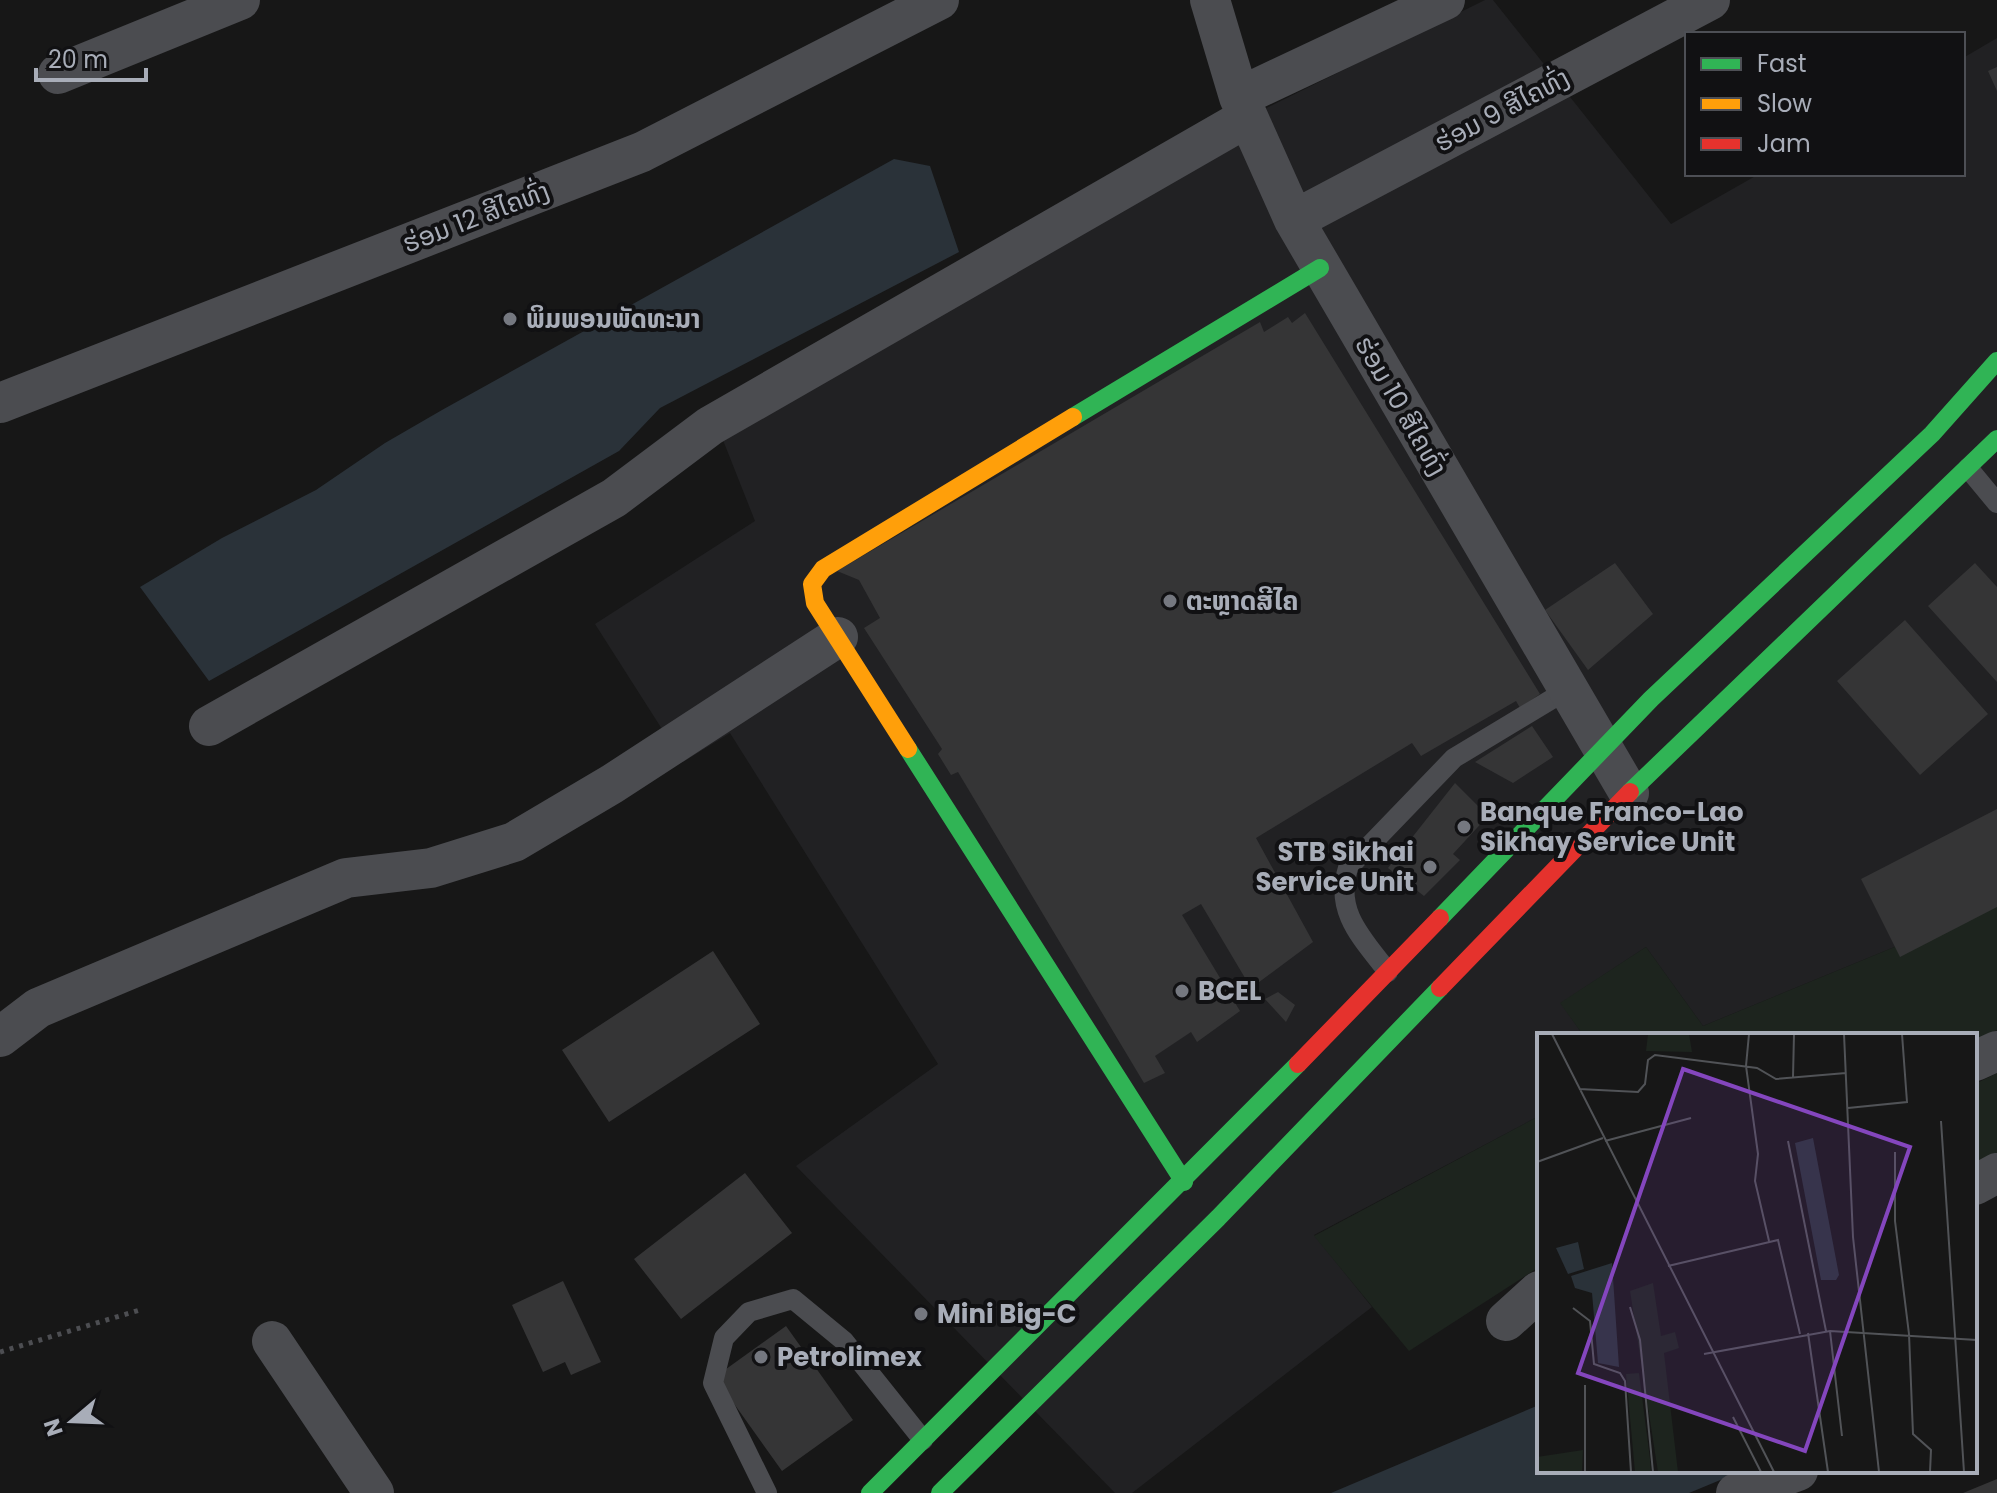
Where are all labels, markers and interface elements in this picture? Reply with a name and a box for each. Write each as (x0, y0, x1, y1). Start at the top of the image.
scale bar (36, 32, 146, 82)
legend (1685, 32, 1965, 176)
text: 20 m (48, 43, 108, 76)
text: Fast (1757, 47, 1807, 80)
street label: ຮ່ອມ 9 ສີໄຄທົ່ງ (1428, 59, 1576, 161)
text: Slow (1757, 87, 1812, 120)
text: Jam (1757, 127, 1811, 160)
street label: ຮ່ອມ 12 ສີໄຄທົ່ງ (397, 172, 555, 262)
place label: ພິມພອນພັດທະນາ (526, 301, 700, 337)
marker: ພິມພອນພັດທະນາ (501, 310, 519, 328)
street label: ຮ່ອມ 10 ສີໄຄທົ່ງ (1346, 329, 1456, 483)
place label: ຕະຫຼາດສີໄຄ (1186, 583, 1298, 619)
marker: ຕະຫຼາດສີໄຄ (1161, 592, 1179, 610)
place label: Banque Franco-Lao Sikhay Service Unit (1480, 794, 1744, 860)
marker: Banque Franco-Lao Sikhay Service Unit (1455, 818, 1473, 836)
place label: STB Sikhai Service Unit (1256, 834, 1414, 900)
marker: STB Sikhai Service Unit (1421, 858, 1439, 876)
place label: BCEL (1198, 973, 1261, 1009)
marker: BCEL (1173, 982, 1191, 1000)
inset map (1537, 1033, 1977, 1473)
place label: Mini Big-C (937, 1296, 1077, 1332)
marker: Mini Big-C (912, 1305, 930, 1323)
place label: Petrolimex (777, 1339, 922, 1375)
marker: Petrolimex (752, 1348, 770, 1366)
north arrow (32, 1381, 112, 1461)
text: N (36, 1414, 71, 1440)

